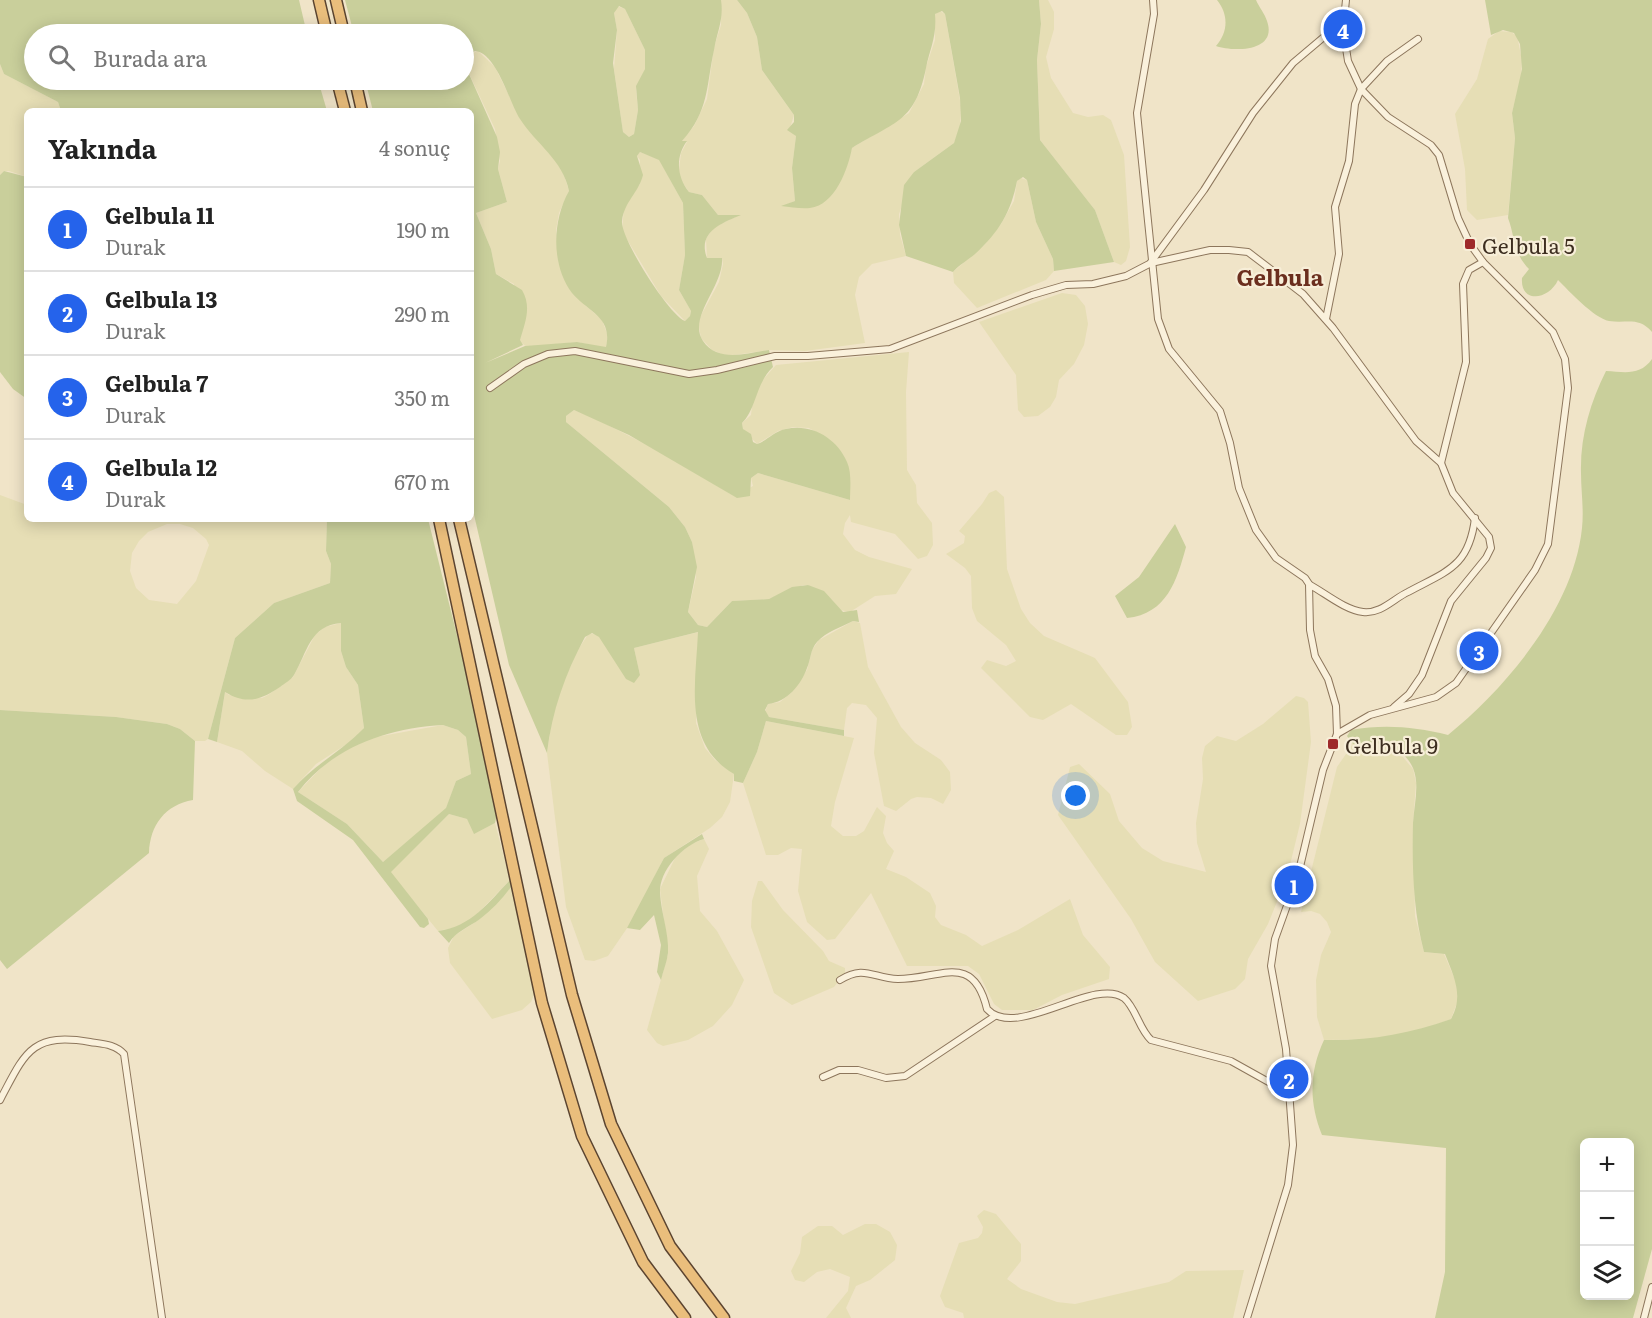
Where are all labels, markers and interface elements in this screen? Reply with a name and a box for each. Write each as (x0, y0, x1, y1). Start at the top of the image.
pin: 4 (1324, 6, 1362, 51)
search box (24, 24, 474, 90)
icon: search (45, 41, 78, 74)
text: Burada ara (93, 41, 207, 74)
text: Yakında (48, 128, 157, 167)
text: 4 sonuç (379, 132, 450, 162)
text: Gelbula 11 (105, 198, 214, 231)
text: 1 (63, 214, 72, 244)
text: 190 m (396, 214, 450, 244)
place label: Gelbula 5 (1482, 229, 1575, 260)
text: Durak (105, 231, 165, 261)
marker: Gelbula 5 (1463, 237, 1477, 251)
district label: Gelbula (1237, 260, 1324, 293)
text: Gelbula 13 (105, 282, 218, 315)
text: 2 (62, 298, 73, 328)
text: 290 m (394, 298, 450, 328)
text: Durak (105, 315, 165, 345)
text: Gelbula 7 (105, 366, 208, 399)
text: 3 (62, 382, 73, 412)
text: 350 m (394, 382, 450, 412)
text: Durak (105, 399, 165, 429)
text: Gelbula 12 (105, 450, 217, 483)
text: 4 (61, 466, 74, 496)
text: 670 m (394, 466, 450, 496)
text: Durak (105, 483, 165, 513)
pin: 3 (1460, 628, 1498, 674)
place label: Gelbula 9 (1345, 729, 1438, 760)
marker: Gelbula 9 (1326, 737, 1340, 751)
your location (1061, 781, 1090, 810)
pin: 1 (1274, 862, 1314, 908)
pin: 2 (1270, 1056, 1308, 1102)
map controls (1580, 1138, 1634, 1300)
button: + (1580, 1138, 1634, 1192)
button: − (1580, 1192, 1634, 1246)
button: layers (1580, 1246, 1634, 1300)

